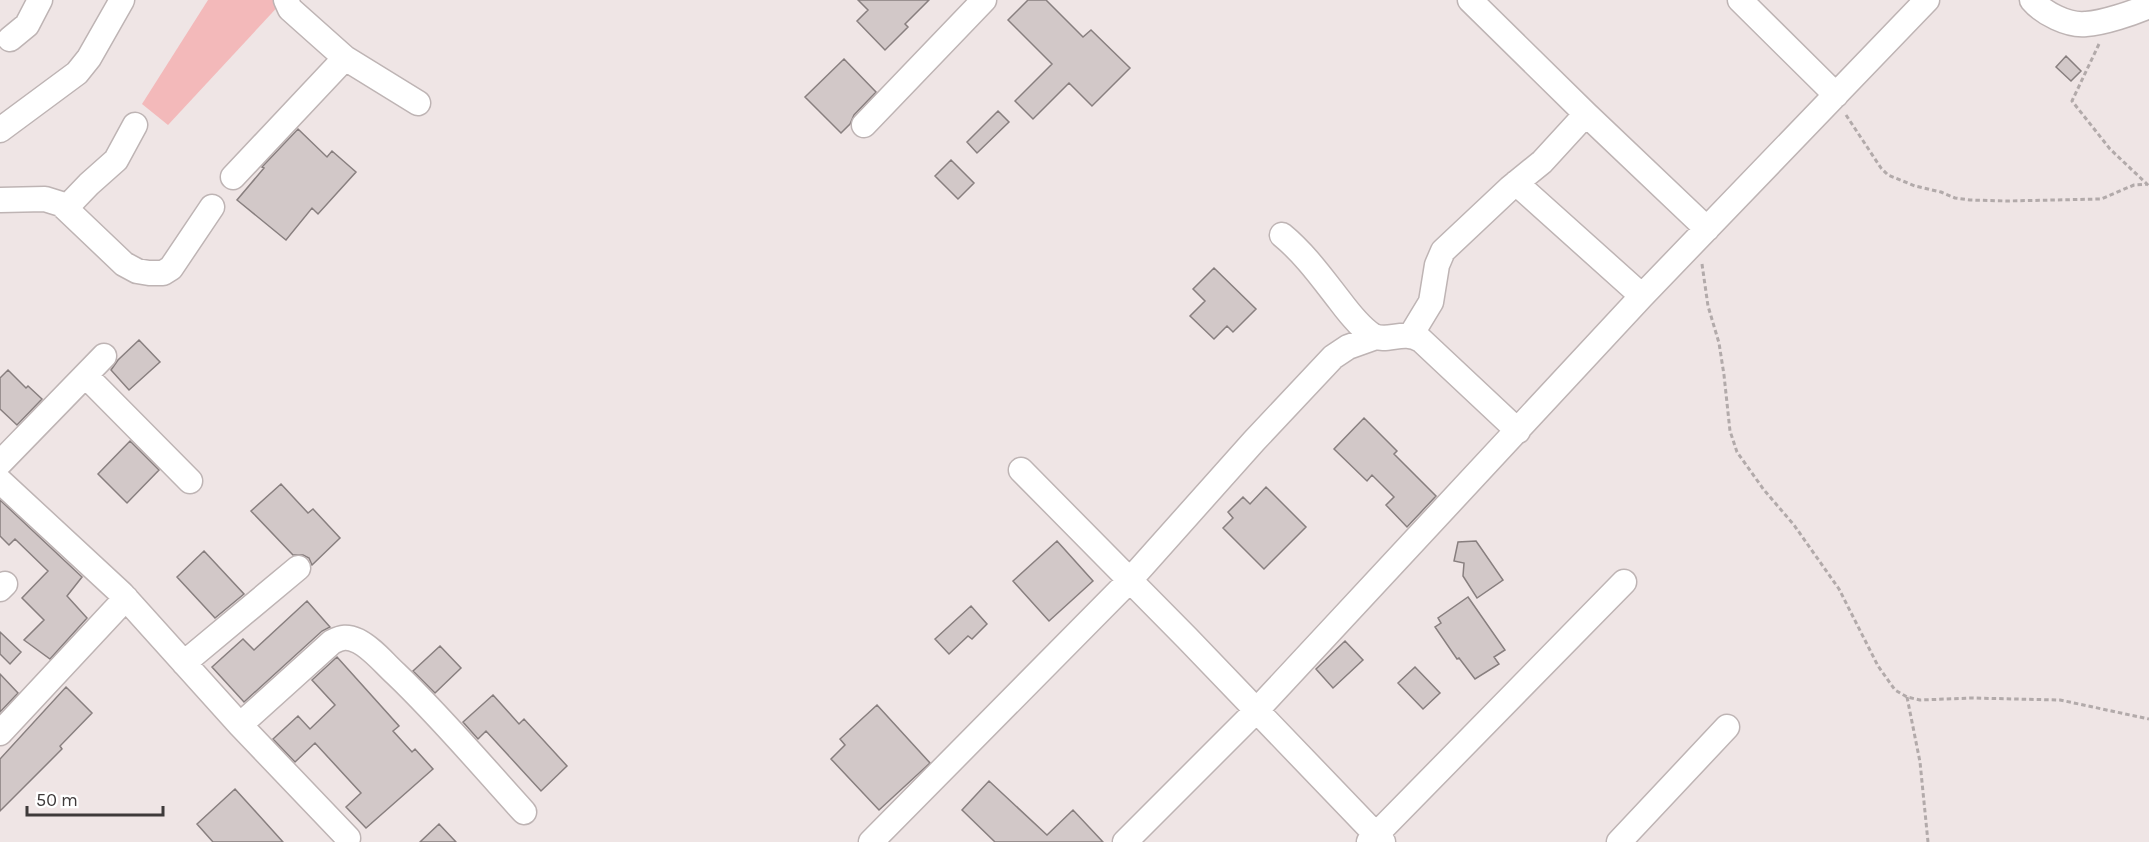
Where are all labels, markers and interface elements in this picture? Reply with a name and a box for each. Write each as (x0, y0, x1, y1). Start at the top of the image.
scale bar (27, 779, 164, 817)
text: 50 m (36, 789, 78, 811)

